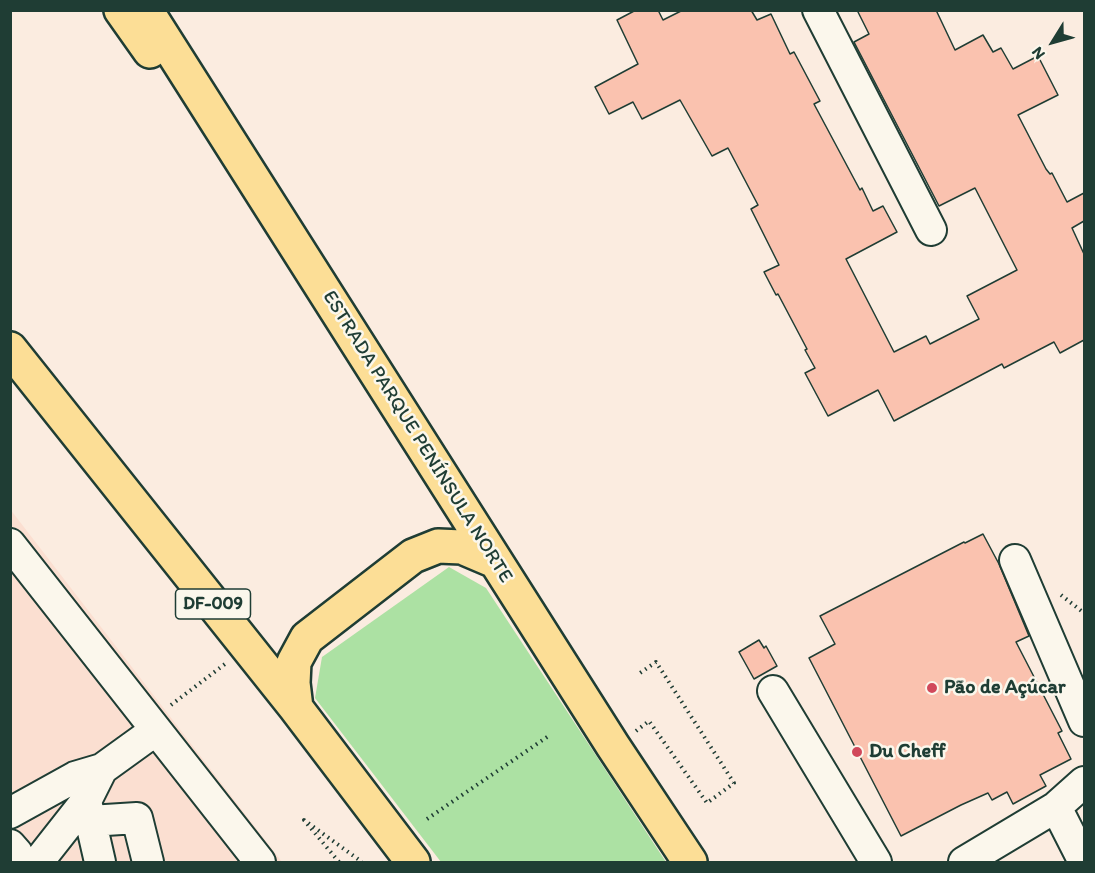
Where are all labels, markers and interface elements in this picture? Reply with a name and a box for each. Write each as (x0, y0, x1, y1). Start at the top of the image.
north arrow (1023, 12, 1083, 72)
text: N (1027, 43, 1049, 63)
street label: ESTRADA PARQUE PENÍNSULA NORTE (317, 286, 517, 588)
road number: DF-009 (176, 589, 250, 619)
place label: Pão de Açúcar (944, 676, 1065, 700)
marker: Pão de Açúcar (925, 681, 939, 695)
place label: Du Cheff (869, 740, 946, 764)
marker: Du Cheff (850, 745, 864, 759)

